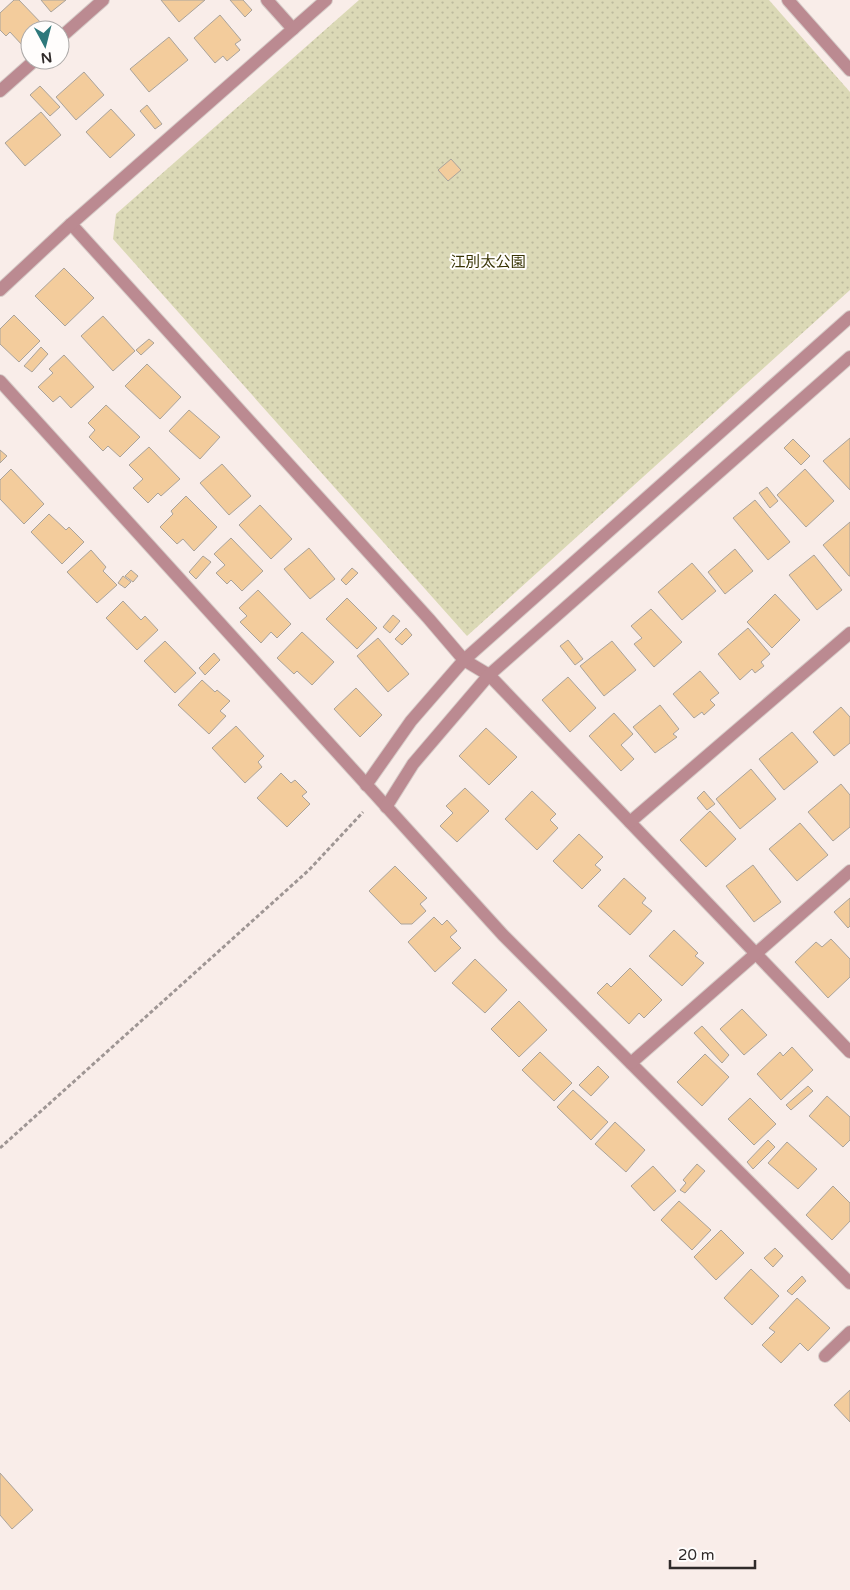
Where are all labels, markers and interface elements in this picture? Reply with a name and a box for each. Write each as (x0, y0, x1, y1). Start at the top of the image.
north arrow (20, 20, 70, 70)
text: N (40, 48, 53, 67)
park label: 江別太公園 (450, 253, 526, 271)
scale bar (670, 1538, 755, 1570)
text: 20 m (678, 1546, 715, 1564)

